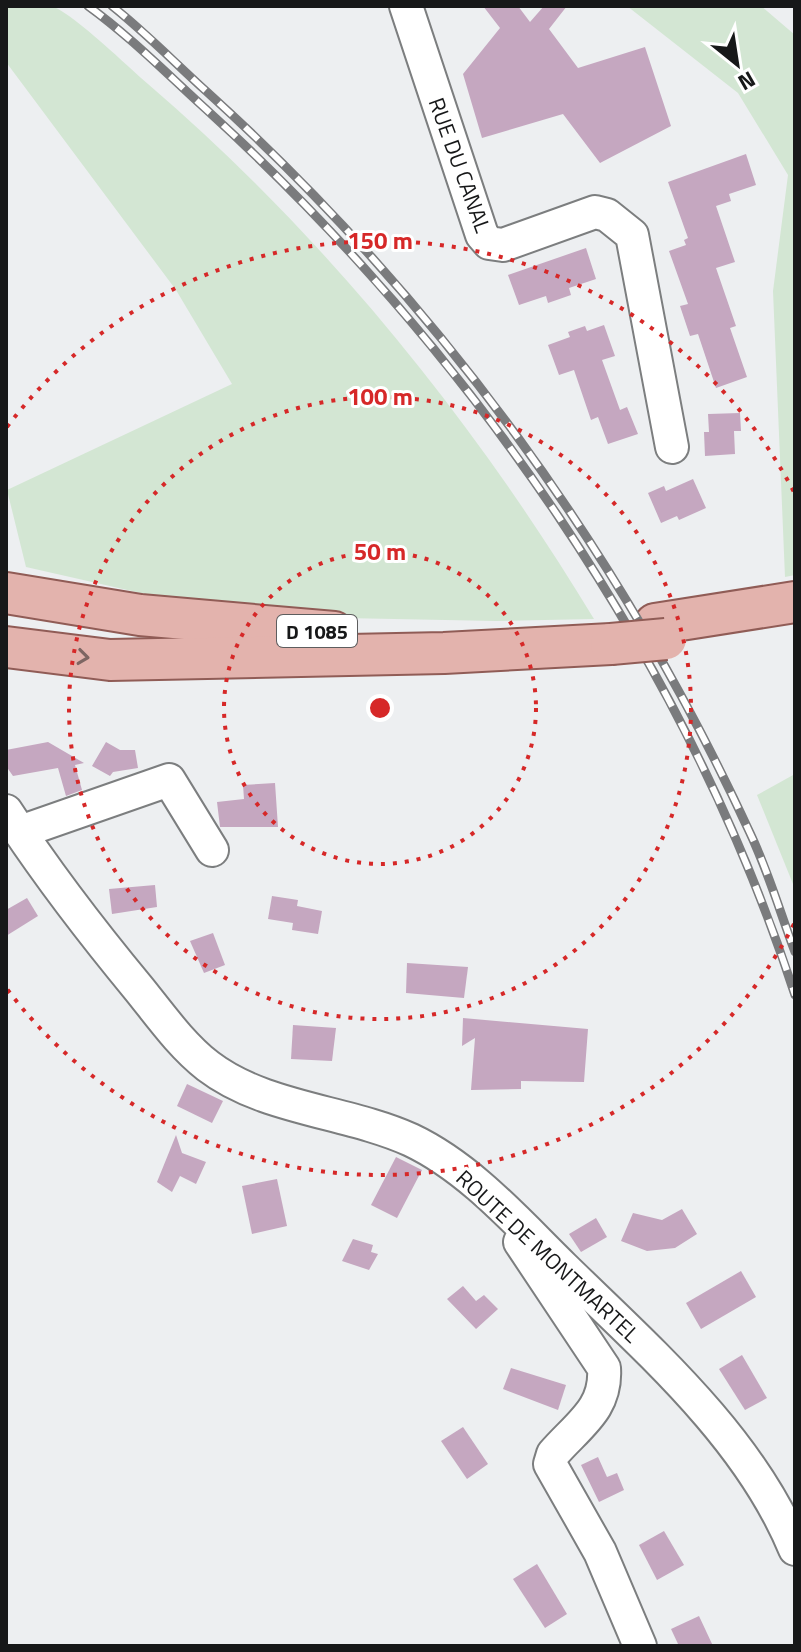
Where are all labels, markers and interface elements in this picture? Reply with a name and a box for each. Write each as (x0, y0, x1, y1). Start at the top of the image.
north arrow (697, 24, 777, 104)
text: N (732, 63, 762, 100)
street label: RUE DU CANAL (420, 93, 500, 238)
text: 150 m (347, 222, 413, 258)
text: 100 m (347, 378, 413, 414)
text: 50 m (354, 533, 406, 569)
road number: D 1085 (277, 615, 357, 647)
one-way arrow (77, 648, 90, 665)
centre of rings (366, 694, 394, 722)
street label: ROUTE DE MONTMARTEL (448, 1161, 648, 1351)

